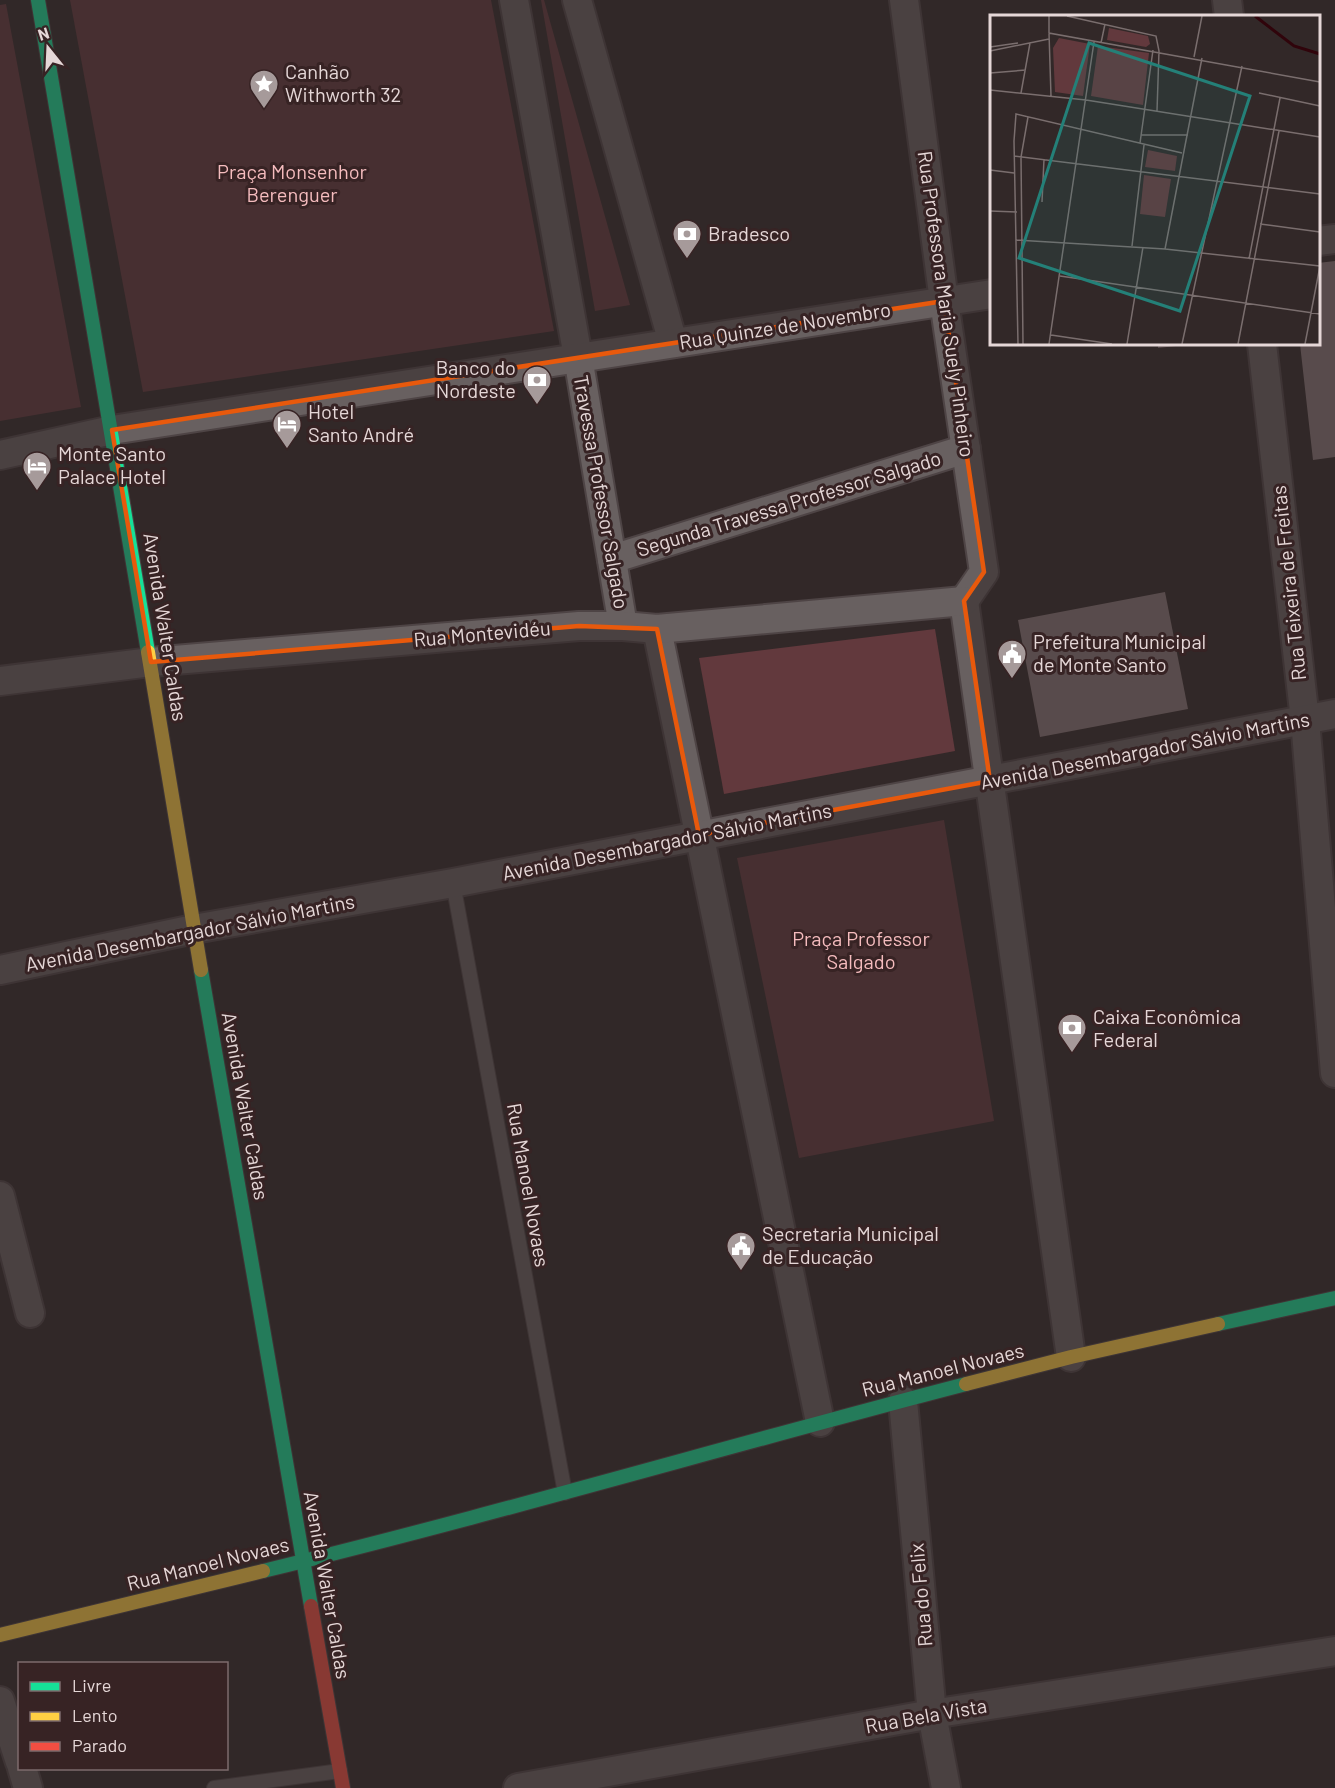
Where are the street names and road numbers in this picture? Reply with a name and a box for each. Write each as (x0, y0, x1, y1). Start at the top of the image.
street label: Rua Professora Maria Suely Pinheiro (914, 149, 980, 459)
street label: Rua Quinze de Novembro (677, 296, 892, 354)
street label: Travessa Professor Salgado (570, 373, 634, 611)
street label: Segunda Travessa Professor Salgado (634, 445, 944, 561)
street label: Rua Teixeira de Freitas (1266, 484, 1310, 682)
street label: Avenida Walter Caldas (139, 531, 193, 723)
street label: Rua Montevidéu (412, 615, 551, 651)
street label: Avenida Desembargador Sálvio Martins (978, 706, 1312, 794)
street label: Avenida Desembargador Sálvio Martins (500, 797, 834, 885)
street label: Avenida Desembargador Sálvio Martins (23, 888, 357, 976)
street label: Avenida Walter Caldas (218, 1010, 274, 1202)
street label: Rua Manoel Novaes (503, 1101, 555, 1269)
street label: Rua Manoel Novaes (859, 1337, 1026, 1401)
street label: Avenida Walter Caldas (300, 1489, 356, 1681)
street label: Rua Manoel Novaes (124, 1531, 291, 1595)
street label: Rua do Felix (904, 1542, 936, 1648)
street label: Rua Bela Vista (863, 1693, 989, 1738)

